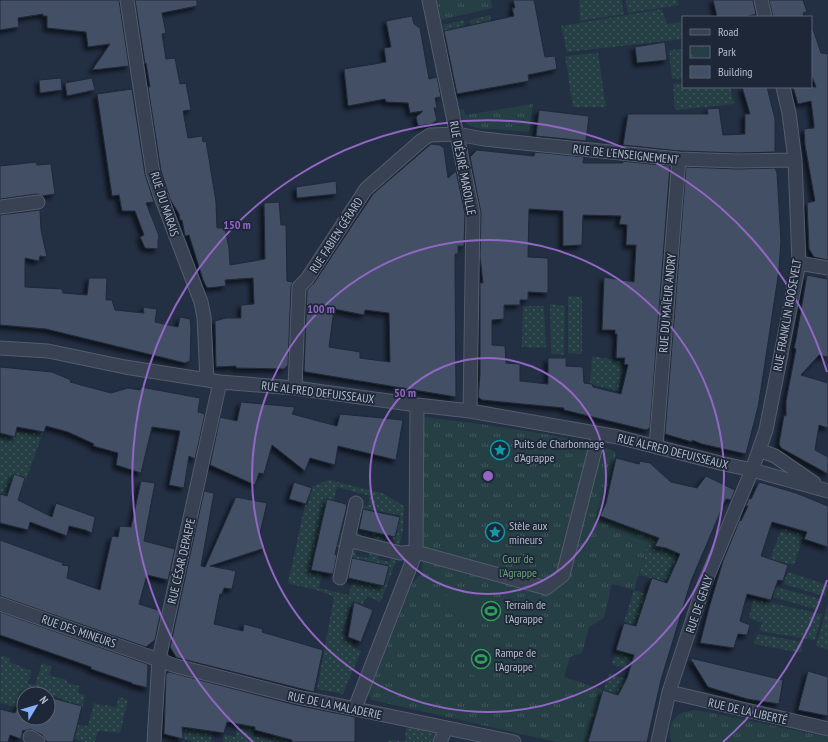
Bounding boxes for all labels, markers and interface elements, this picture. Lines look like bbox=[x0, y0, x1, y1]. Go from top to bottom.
legend bbox=[682, 16, 812, 88]
text: Road bbox=[718, 24, 738, 39]
text: Park bbox=[718, 44, 736, 59]
text: Building bbox=[718, 64, 753, 79]
street label: RUE DÉSIRÉ MAROILLE bbox=[446, 120, 480, 216]
street label: RUE DE L'ENSEIGNEMENT bbox=[572, 141, 680, 167]
street label: RUE DU MARAIS bbox=[147, 170, 183, 238]
street label: RUE FABIEN GÉRARD bbox=[306, 194, 366, 276]
text: 150 m bbox=[223, 217, 251, 232]
street label: RUE DU MAÏEUR ANDRY bbox=[655, 252, 679, 353]
street label: RUE FRANKLIN ROOSEVELT bbox=[770, 257, 804, 372]
text: 100 m bbox=[307, 301, 335, 316]
street label: RUE ALFRED DEFUISSEAUX bbox=[261, 378, 375, 406]
text: 50 m bbox=[394, 385, 416, 400]
street label: RUE ALFRED DEFUISSEAUX bbox=[616, 430, 730, 472]
place label: Puits de Charbonnage d'Agrappe bbox=[514, 436, 604, 465]
place icon: Puits de Charbonnage d'Agrappe bbox=[489, 439, 511, 461]
centre of rings bbox=[481, 469, 495, 483]
street label: RUE CÉSAR DEPAEPE bbox=[164, 517, 198, 605]
place label: Stèle aux mineurs bbox=[509, 518, 548, 547]
place icon: Stèle aux mineurs bbox=[484, 521, 506, 543]
park label: Cour de l'Agrappe bbox=[499, 551, 537, 580]
street label: RUE DE GENLY bbox=[682, 572, 716, 635]
place label: Terrain de l'Agrappe bbox=[505, 597, 546, 626]
sports icon: Terrain de l'Agrappe bbox=[480, 600, 502, 622]
street label: RUE DES MINEURS bbox=[40, 611, 118, 651]
place label: Rampe de l'Agrappe bbox=[495, 645, 536, 674]
sports icon: Rampe de l'Agrappe bbox=[470, 648, 492, 670]
north arrow bbox=[16, 686, 56, 726]
street label: RUE DE LA MALADERIE bbox=[287, 688, 383, 722]
text: N bbox=[37, 693, 51, 707]
street label: RUE DE LA LIBERTÉ bbox=[707, 695, 789, 727]

